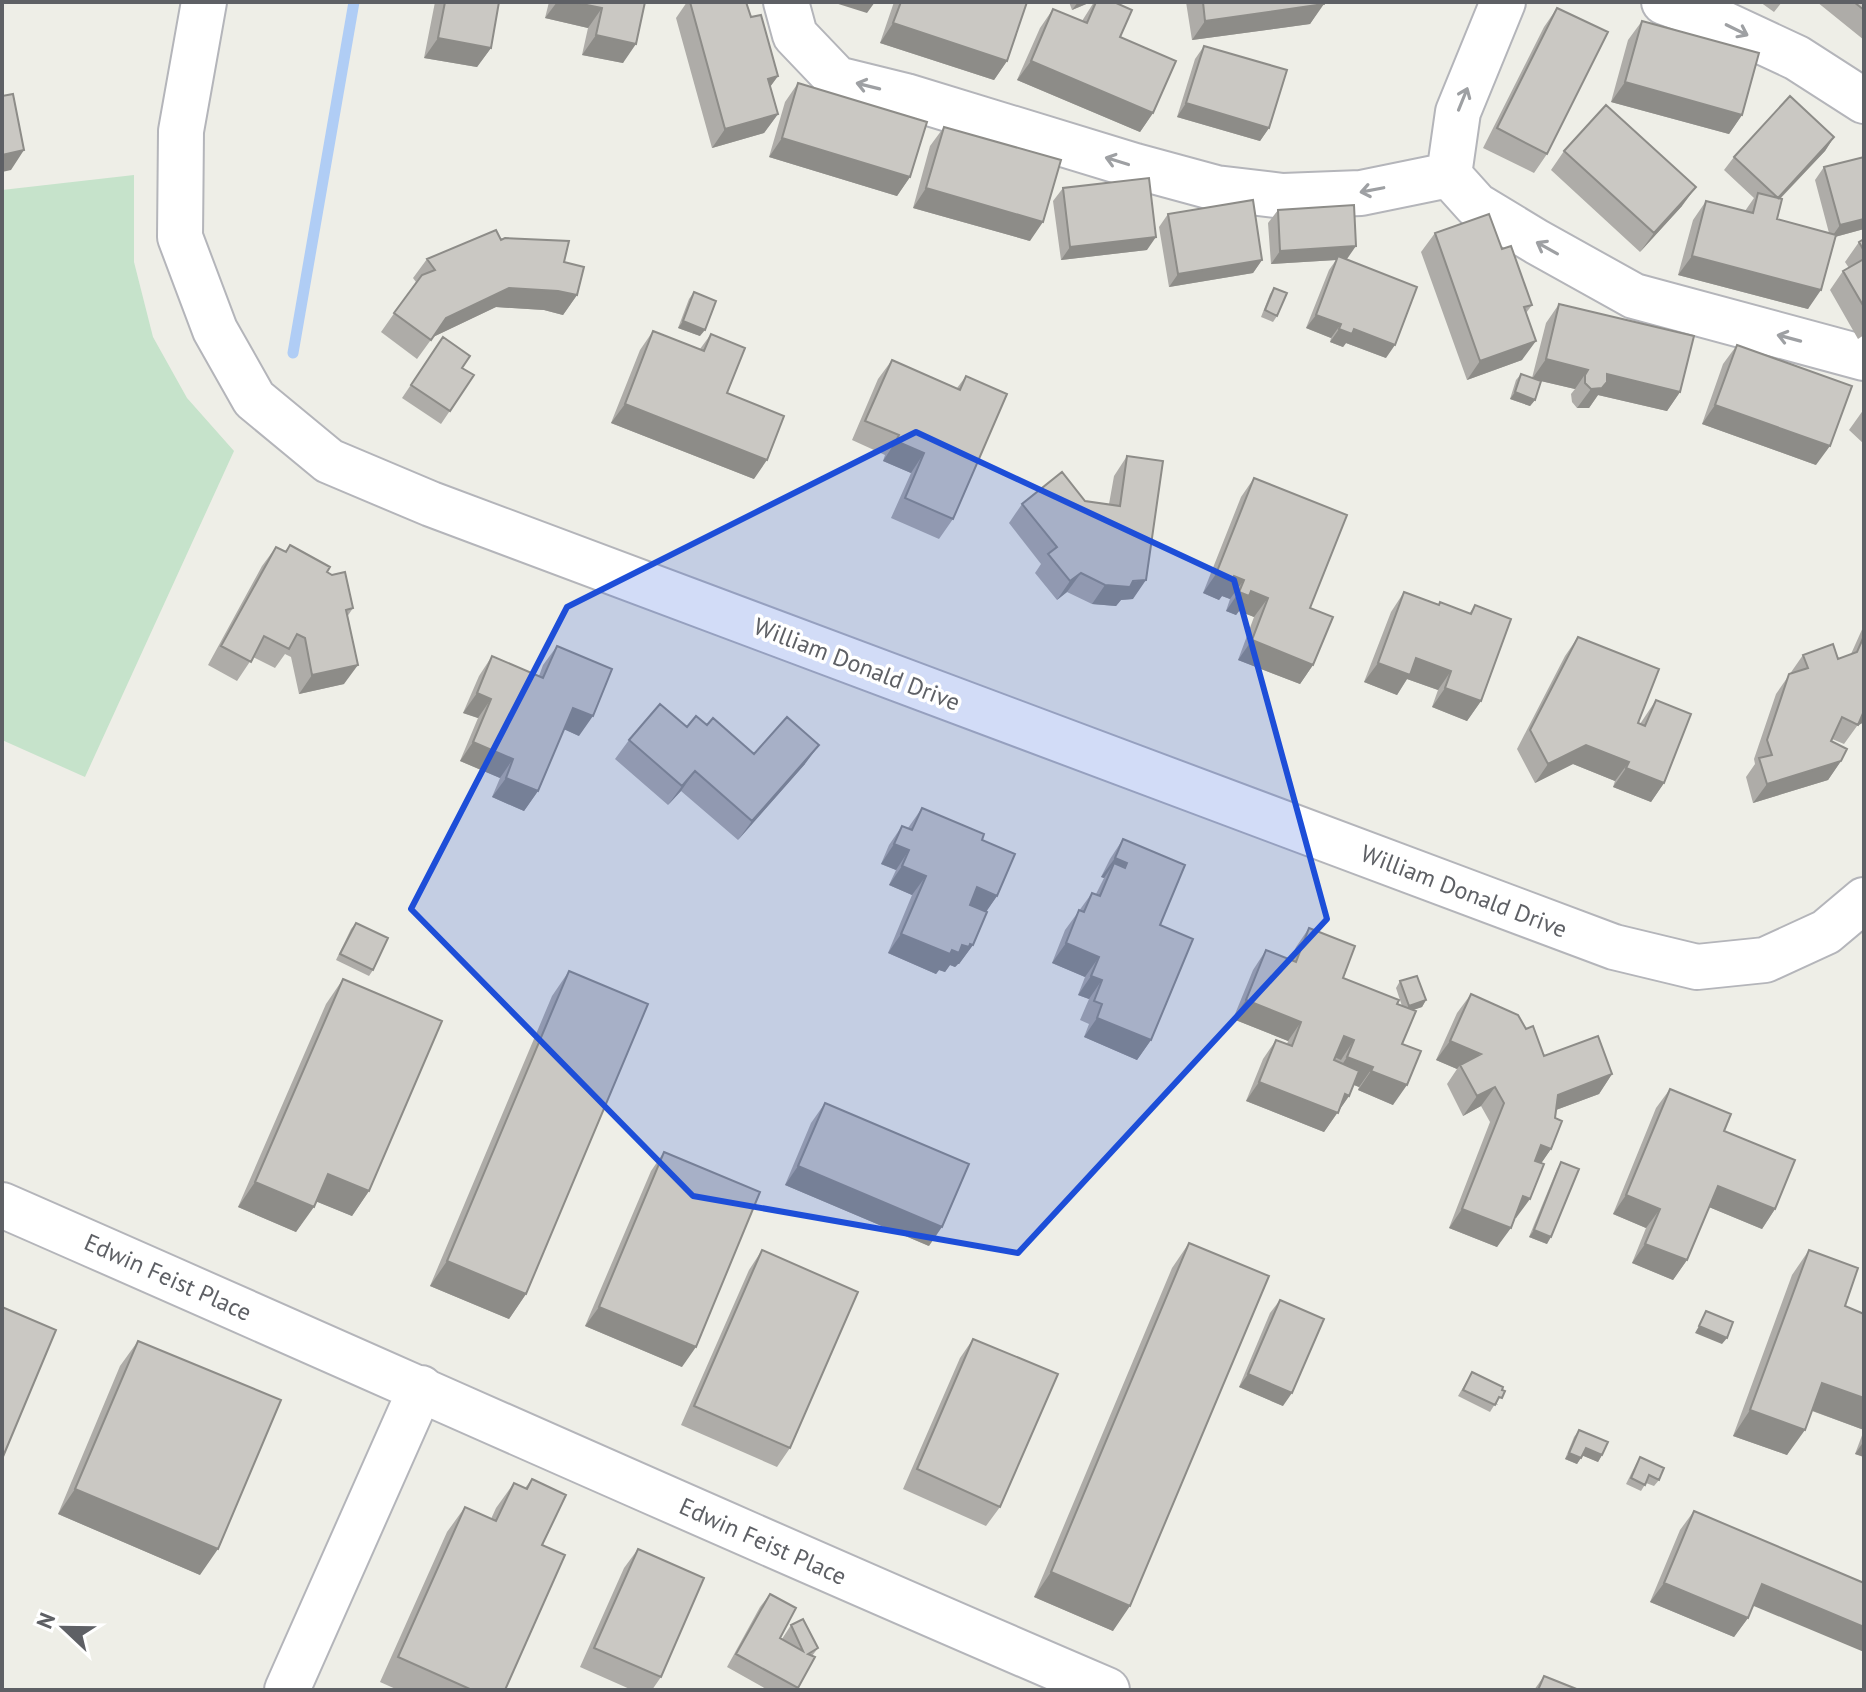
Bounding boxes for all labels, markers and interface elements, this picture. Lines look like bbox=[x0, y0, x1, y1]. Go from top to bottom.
one-way arrow bbox=[1724, 23, 1748, 38]
one-way arrow bbox=[855, 78, 881, 93]
one-way arrow bbox=[1457, 87, 1472, 112]
one-way arrow bbox=[1104, 153, 1130, 168]
one-way arrow bbox=[1360, 184, 1385, 199]
one-way arrow bbox=[1536, 239, 1559, 255]
one-way arrow bbox=[1776, 330, 1802, 345]
street label: William Donald Drive bbox=[750, 610, 964, 718]
street label: William Donald Drive bbox=[1357, 837, 1571, 945]
street label: Edwin Feist Place bbox=[80, 1226, 256, 1328]
street label: Edwin Feist Place bbox=[675, 1490, 851, 1592]
north arrow bbox=[24, 1588, 104, 1668]
text: N bbox=[30, 1609, 61, 1632]

